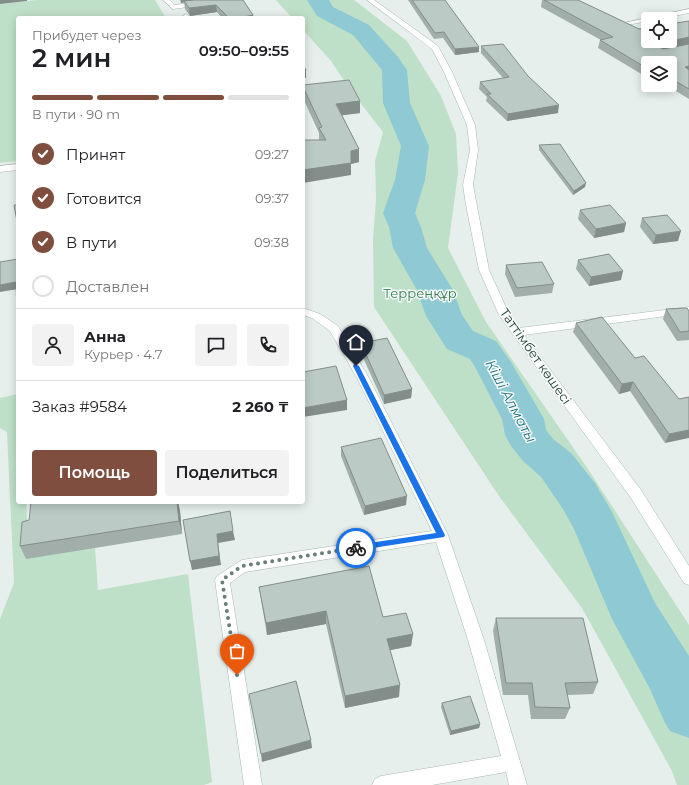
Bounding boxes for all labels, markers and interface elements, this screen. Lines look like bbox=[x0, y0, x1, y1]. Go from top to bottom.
map controls bbox=[641, 12, 677, 92]
button: locate bbox=[641, 12, 677, 48]
text: Прибудет через bbox=[32, 27, 141, 43]
text: 09:50–09:55 bbox=[199, 41, 289, 60]
text: 2 мин bbox=[32, 42, 111, 74]
button: layers bbox=[641, 56, 677, 92]
text: В пути · 90 m bbox=[32, 106, 120, 122]
icon: check bbox=[32, 143, 54, 165]
text: Принят bbox=[66, 145, 125, 164]
text: 09:27 bbox=[255, 146, 289, 162]
icon: check bbox=[32, 187, 54, 209]
text: Готовится bbox=[66, 189, 142, 208]
text: 09:37 bbox=[255, 190, 289, 206]
icon: check bbox=[32, 231, 54, 253]
text: В пути bbox=[66, 233, 117, 252]
text: 09:38 bbox=[254, 234, 289, 250]
text: Доставлен bbox=[66, 277, 149, 296]
park label: Терреңқұр bbox=[383, 285, 457, 301]
street label: Таттімбет көшесі bbox=[497, 305, 575, 407]
button: person bbox=[32, 324, 74, 366]
button: chat bbox=[195, 324, 237, 366]
button: phone bbox=[247, 324, 289, 366]
pin bbox=[339, 325, 373, 366]
text: Анна bbox=[84, 327, 126, 346]
icon: home bbox=[345, 331, 367, 353]
text: Курьер · 4.7 bbox=[84, 346, 162, 362]
water label: Кіші Алматы bbox=[482, 356, 540, 446]
text: Заказ #9584 bbox=[32, 397, 127, 416]
text: 2 260 ₸ bbox=[232, 397, 289, 416]
button: Помощь bbox=[32, 450, 157, 496]
button: Поделиться bbox=[165, 450, 289, 496]
courier bbox=[336, 528, 376, 568]
icon: bike bbox=[345, 537, 367, 559]
pin bbox=[220, 634, 254, 675]
icon: bag bbox=[226, 640, 248, 662]

